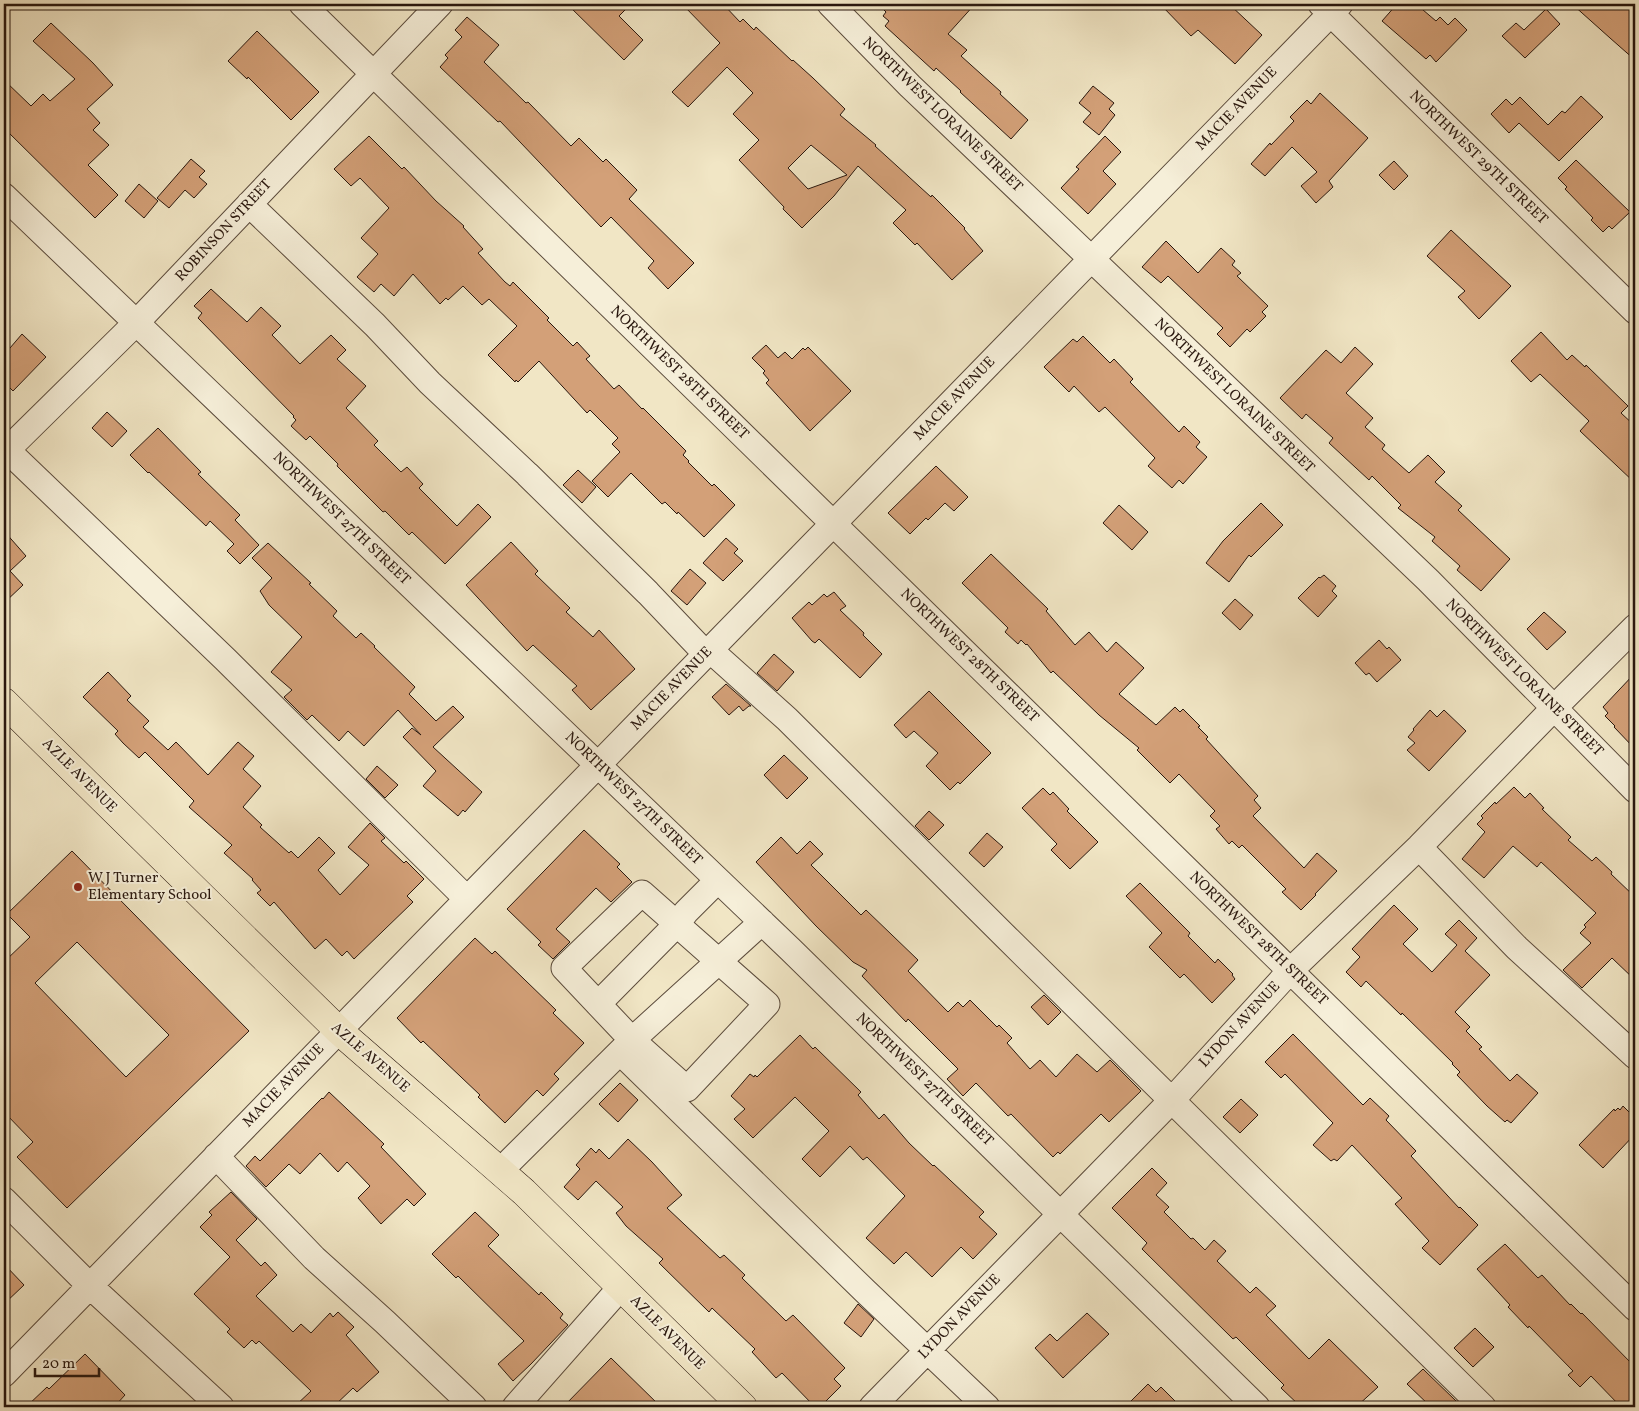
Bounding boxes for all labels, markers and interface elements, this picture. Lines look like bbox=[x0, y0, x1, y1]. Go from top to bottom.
street label: NORTHWEST LORAINE STREET bbox=[857, 33, 1027, 198]
street label: MACIE AVENUE bbox=[1192, 62, 1282, 156]
street label: NORTHWEST 29TH STREET bbox=[1404, 86, 1552, 230]
street label: ROBINSON STREET bbox=[171, 175, 277, 287]
street label: NORTHWEST 28TH STREET bbox=[605, 301, 753, 445]
street label: NORTHWEST LORAINE STREET bbox=[1149, 314, 1319, 479]
street label: MACIE AVENUE bbox=[910, 352, 1000, 446]
street label: NORTHWEST 27TH STREET bbox=[268, 448, 415, 591]
street label: NORTHWEST 28TH STREET bbox=[895, 584, 1043, 728]
street label: NORTHWEST LORAINE STREET bbox=[1440, 594, 1608, 762]
street label: MACIE AVENUE bbox=[627, 642, 717, 736]
street label: NORTHWEST 27TH STREET bbox=[560, 728, 707, 871]
street label: AZLE AVENUE bbox=[37, 734, 121, 818]
street label: NORTHWEST 28TH STREET bbox=[1184, 867, 1332, 1011]
place label: W J Turner Elementary School bbox=[88, 868, 211, 906]
marker: W J Turner Elementary School bbox=[72, 881, 84, 893]
street label: LYDON AVENUE bbox=[1194, 977, 1286, 1073]
street label: NORTHWEST 27TH STREET bbox=[851, 1009, 998, 1152]
street label: AZLE AVENUE bbox=[326, 1018, 414, 1098]
street label: MACIE AVENUE bbox=[239, 1039, 329, 1133]
street label: LYDON AVENUE bbox=[914, 1270, 1006, 1364]
street label: AZLE AVENUE bbox=[625, 1291, 709, 1375]
scale bar bbox=[35, 1346, 99, 1378]
text: 20 m bbox=[42, 1354, 75, 1375]

